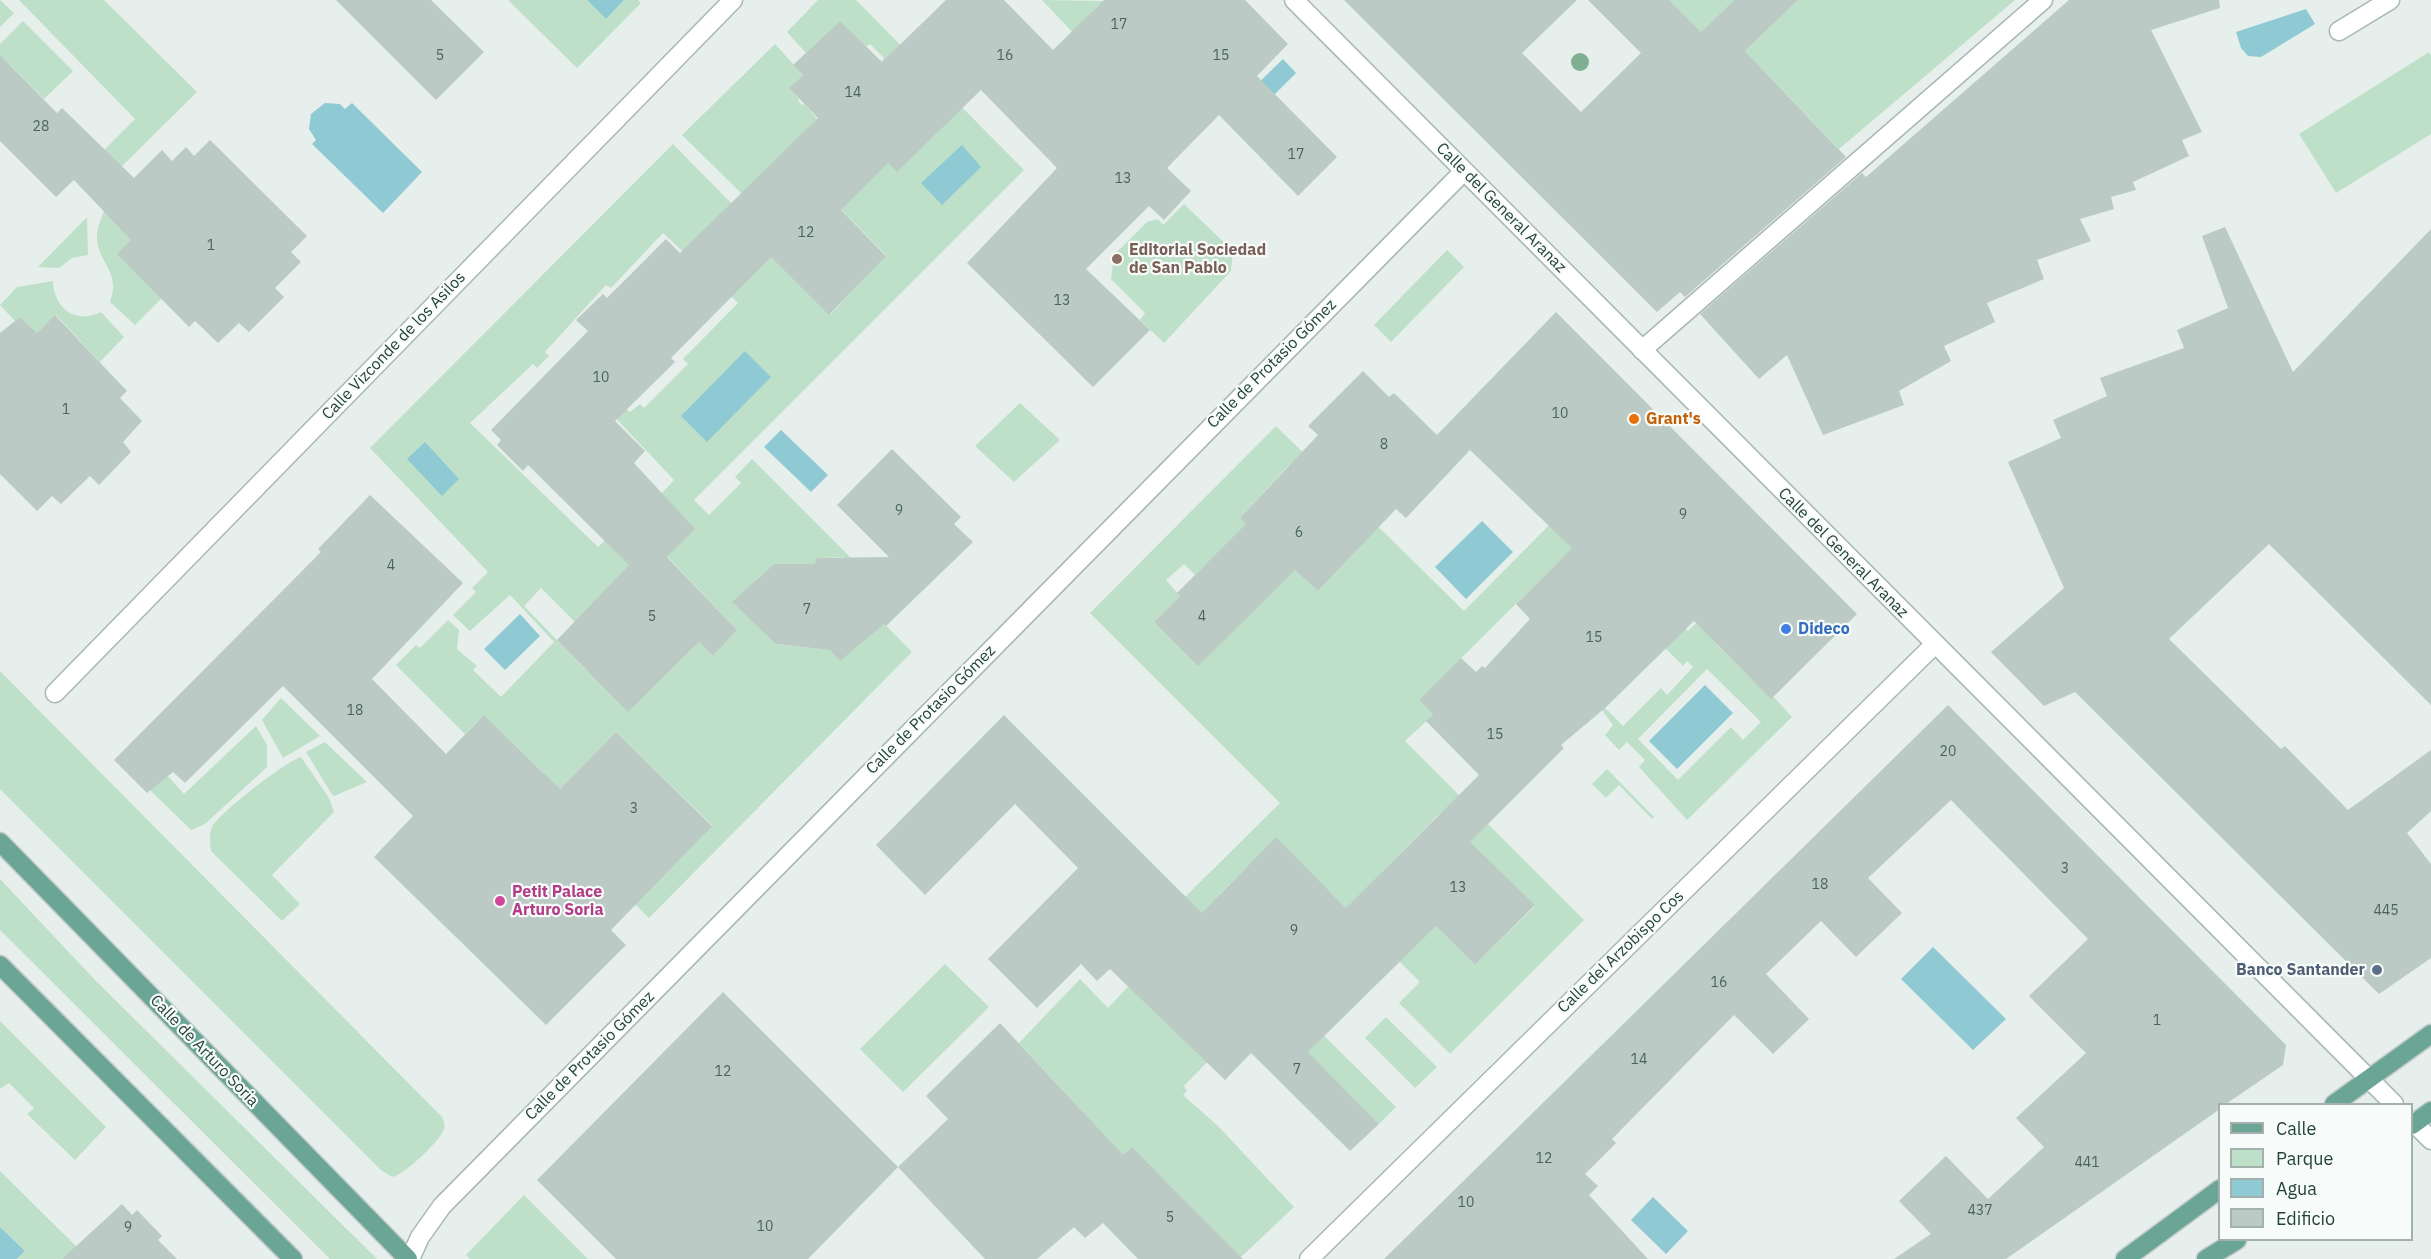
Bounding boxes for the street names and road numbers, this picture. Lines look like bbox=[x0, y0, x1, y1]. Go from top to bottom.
street label: Calle del General Aranaz bbox=[1432, 139, 1570, 277]
street label: Calle Vizconde de los Asilos bbox=[318, 268, 470, 424]
street label: Calle de Protasio Gómez bbox=[1203, 295, 1341, 433]
street label: Calle del General Aranaz bbox=[1774, 484, 1912, 622]
street label: Calle de Protasio Gómez bbox=[862, 641, 1000, 779]
street label: Calle del Arzobispo Cos bbox=[1554, 887, 1688, 1017]
street label: Calle de Protasio Gómez bbox=[521, 987, 659, 1125]
street label: Calle de Arturo Soria bbox=[146, 991, 262, 1111]

